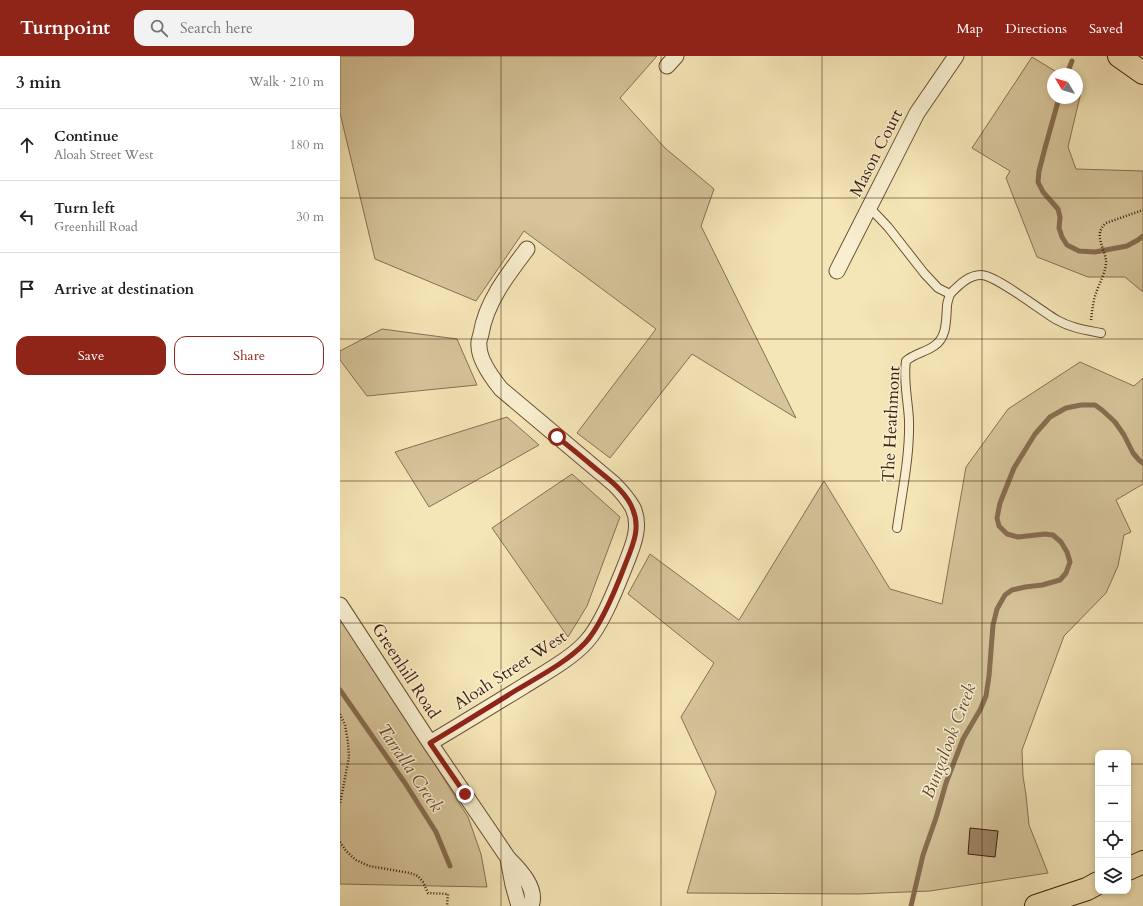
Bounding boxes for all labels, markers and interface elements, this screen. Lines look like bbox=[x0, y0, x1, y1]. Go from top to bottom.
search box bbox=[134, 10, 414, 46]
text: Turnpoint bbox=[20, 15, 110, 41]
icon: search bbox=[148, 17, 170, 39]
text: Search here bbox=[180, 18, 253, 38]
text: Map bbox=[957, 19, 983, 38]
text: Directions bbox=[1005, 19, 1067, 38]
text: Saved bbox=[1089, 19, 1123, 38]
north arrow bbox=[1047, 68, 1083, 104]
text: 3 min bbox=[16, 71, 61, 94]
text: Walk · 210 m bbox=[249, 73, 324, 91]
street label: Mason Court bbox=[844, 105, 908, 201]
text: Continue bbox=[54, 126, 119, 146]
icon: ahead bbox=[16, 134, 38, 156]
text: 180 m bbox=[290, 136, 324, 154]
text: Aloah Street West bbox=[54, 146, 153, 164]
text: Turn left bbox=[54, 198, 115, 218]
icon: left bbox=[16, 206, 38, 228]
text: 30 m bbox=[296, 208, 324, 226]
text: Greenhill Road bbox=[54, 218, 138, 236]
icon: arrive bbox=[16, 278, 38, 300]
text: Arrive at destination bbox=[54, 279, 194, 299]
button: Save bbox=[16, 336, 166, 375]
button: Share bbox=[174, 336, 324, 375]
street label: The Heathmont bbox=[876, 365, 906, 483]
route start bbox=[548, 428, 566, 446]
street label: Greenhill Road bbox=[367, 619, 445, 723]
street label: Aloah Street West bbox=[449, 625, 571, 715]
water label: Bungalook Creek bbox=[916, 680, 983, 802]
water label: Tarralla Creek bbox=[371, 719, 449, 817]
map controls bbox=[1095, 750, 1131, 894]
button: + bbox=[1095, 750, 1131, 786]
route end bbox=[456, 785, 474, 803]
button: − bbox=[1095, 786, 1131, 822]
button: locate bbox=[1095, 822, 1131, 858]
button: layers bbox=[1095, 858, 1131, 894]

